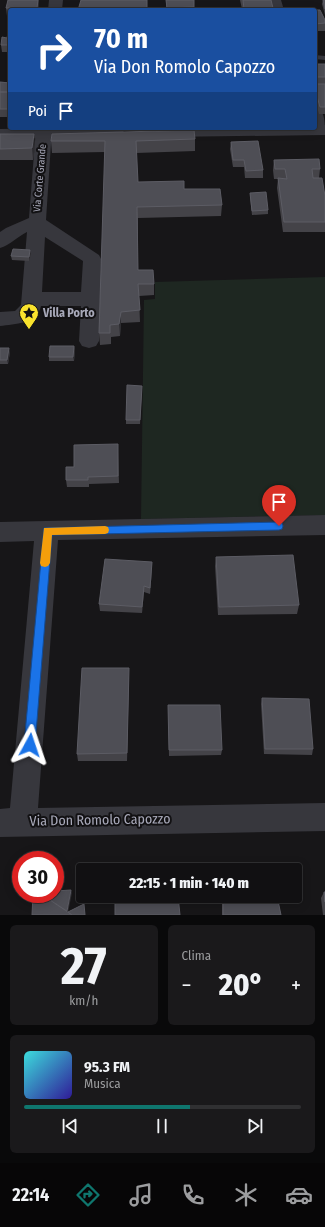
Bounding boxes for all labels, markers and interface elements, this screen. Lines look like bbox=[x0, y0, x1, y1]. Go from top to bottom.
text: 70 m bbox=[94, 22, 148, 55]
icon: right bbox=[28, 24, 80, 76]
text: Via Don Romolo Capozzo bbox=[94, 56, 275, 78]
icon: arrive bbox=[55, 100, 77, 122]
text: Poi bbox=[28, 102, 47, 120]
street label: Via Corte Grande bbox=[31, 143, 49, 213]
place icon: Villa Porto bbox=[18, 302, 40, 330]
place label: Villa Porto bbox=[42, 306, 95, 320]
pin bbox=[262, 485, 296, 526]
icon: arrive bbox=[268, 491, 290, 513]
position arrow bbox=[9, 724, 51, 766]
street label: Via Don Romolo Capozzo bbox=[29, 810, 171, 830]
speed limit sign: 30 bbox=[12, 851, 64, 903]
text: 22:15 · 1 min · 140 m bbox=[129, 874, 249, 892]
text: 27 bbox=[61, 935, 107, 998]
text: Clima bbox=[182, 948, 211, 963]
text: 20° bbox=[219, 967, 264, 1003]
text: − bbox=[182, 972, 191, 999]
text: + bbox=[291, 972, 301, 999]
text: km/h bbox=[69, 993, 98, 1008]
text: 95.3 FM bbox=[84, 1058, 130, 1076]
text: Musica bbox=[84, 1076, 121, 1091]
icon: previous bbox=[59, 1115, 81, 1137]
icon: pause bbox=[151, 1115, 173, 1137]
icon: next bbox=[244, 1115, 266, 1137]
icon: directions bbox=[74, 1181, 102, 1209]
icon: music bbox=[127, 1181, 155, 1209]
icon: phone bbox=[179, 1181, 207, 1209]
icon: climate bbox=[232, 1181, 260, 1209]
icon: car bbox=[285, 1181, 313, 1209]
text: 22:14 bbox=[12, 1184, 49, 1206]

